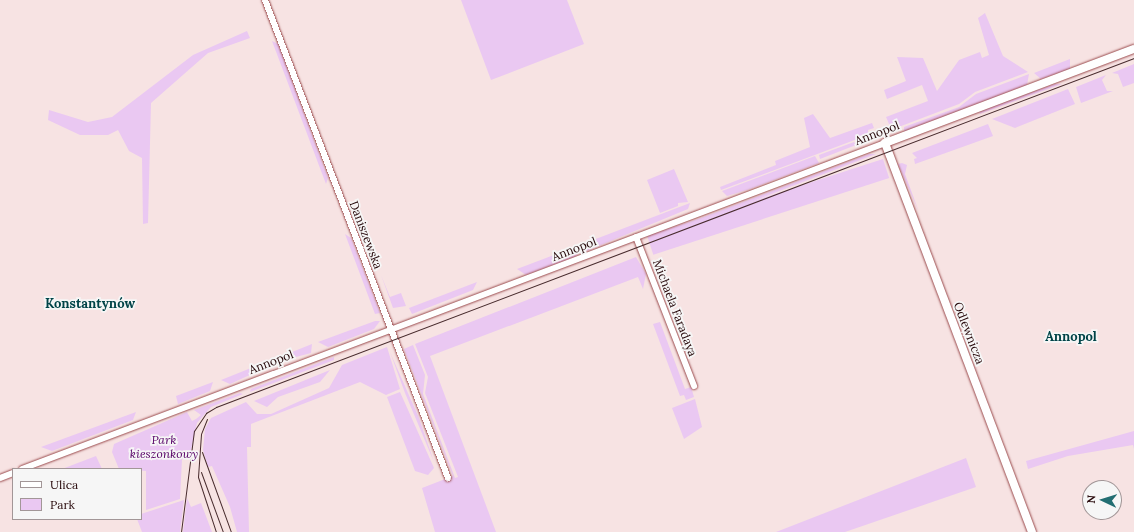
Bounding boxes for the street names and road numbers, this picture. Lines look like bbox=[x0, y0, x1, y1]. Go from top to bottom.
street label: Annopol bbox=[853, 118, 901, 148]
street label: Daniszewska bbox=[346, 199, 386, 271]
street label: Annopol bbox=[550, 234, 598, 264]
street label: Michaela Faradaya bbox=[650, 258, 700, 358]
street label: Odlewnicza bbox=[951, 300, 987, 366]
street label: Annopol bbox=[247, 347, 295, 377]

